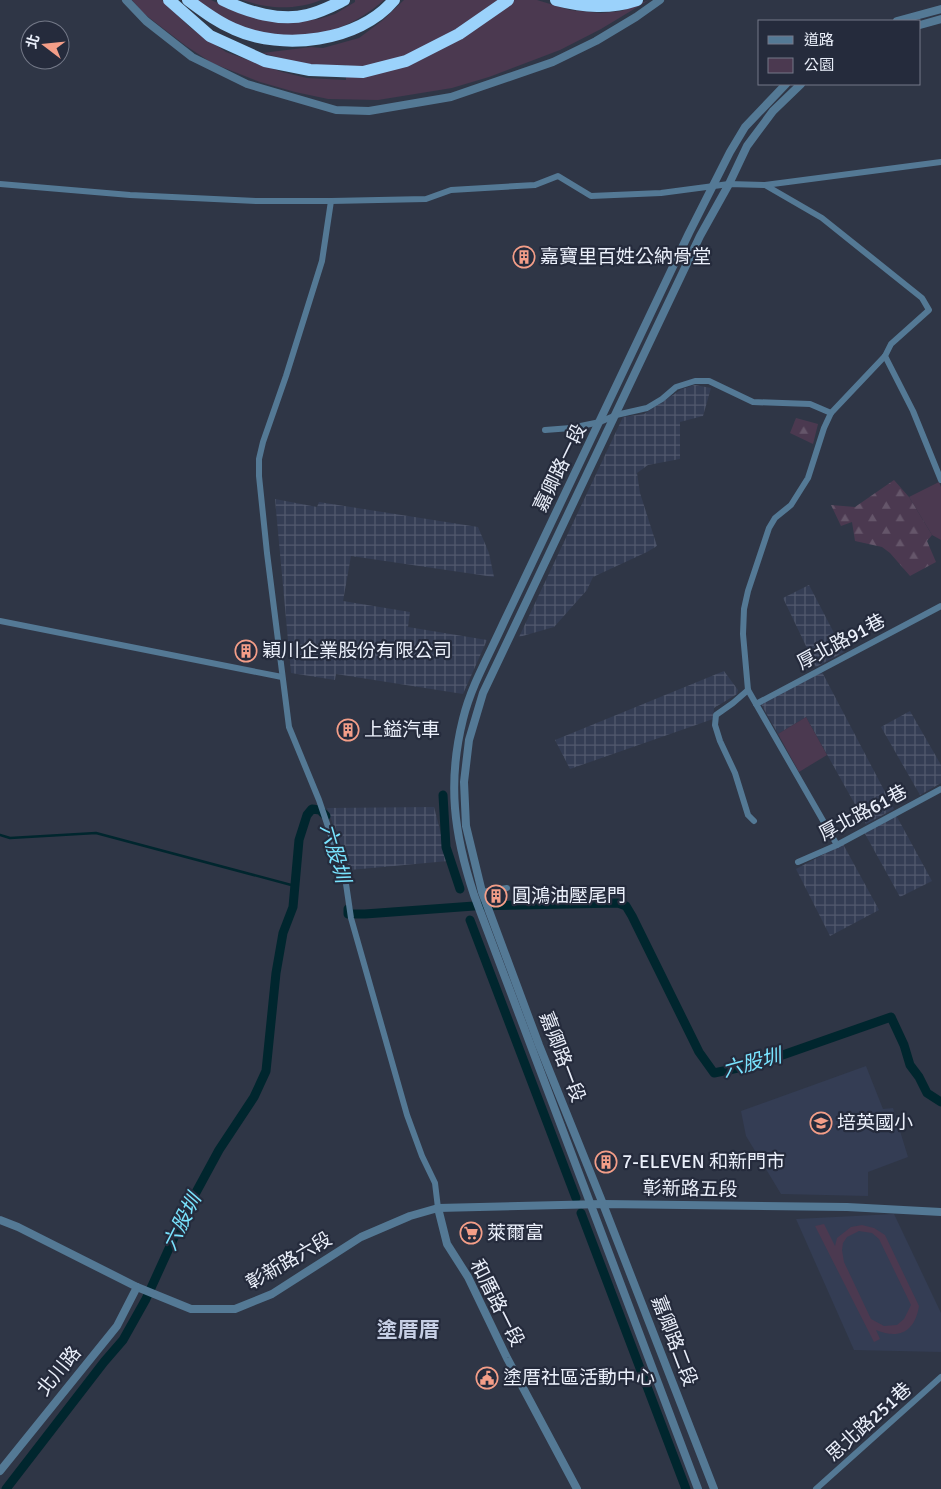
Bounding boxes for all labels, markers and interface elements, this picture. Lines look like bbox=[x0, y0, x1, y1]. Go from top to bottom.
north arrow bbox=[20, 20, 70, 70]
legend bbox=[758, 20, 921, 85]
text: 道路 bbox=[804, 31, 834, 49]
text: 北 bbox=[23, 32, 43, 51]
text: 公園 bbox=[804, 56, 834, 74]
building icon: 嘉寶里百姓公納骨堂 bbox=[512, 245, 536, 269]
place label: 嘉寶里百姓公納骨堂 bbox=[540, 245, 711, 269]
street label: 嘉卿路一段 bbox=[528, 420, 592, 516]
street label: 厚北路91巷 bbox=[793, 609, 889, 675]
building icon: 穎川企業股份有限公司 bbox=[234, 639, 258, 663]
place label: 穎川企業股份有限公司 bbox=[262, 639, 452, 663]
building icon: 上鎰汽車 bbox=[336, 718, 360, 742]
place label: 上鎰汽車 bbox=[364, 718, 440, 742]
street label: 厚北路61巷 bbox=[815, 780, 911, 846]
water label: 六股圳 bbox=[315, 821, 356, 888]
building icon: 圓鴻油壓尾門 bbox=[484, 884, 508, 908]
place label: 圓鴻油壓尾門 bbox=[512, 884, 626, 908]
street label: 嘉卿路一段 bbox=[534, 1008, 590, 1106]
water label: 六股圳 bbox=[720, 1042, 787, 1083]
school or university icon: 培英國小 bbox=[809, 1111, 833, 1135]
place label: 培英國小 bbox=[837, 1111, 913, 1135]
building icon: 7-ELEVEN 和新門市 bbox=[594, 1150, 618, 1174]
place label: 7-ELEVEN 和新門市 bbox=[622, 1150, 785, 1174]
street label: 彰新路五段 bbox=[642, 1176, 738, 1202]
water label: 六股圳 bbox=[157, 1187, 208, 1254]
supermarket icon: 萊爾富 bbox=[459, 1221, 483, 1245]
place label: 萊爾富 bbox=[487, 1221, 544, 1245]
street label: 彰新路六段 bbox=[242, 1227, 336, 1295]
street label: 和厝路一段 bbox=[465, 1255, 529, 1351]
street label: 嘉卿路二段 bbox=[646, 1292, 702, 1390]
district label: 塗厝厝 bbox=[377, 1317, 440, 1343]
street label: 北川路 bbox=[32, 1341, 86, 1401]
public building icon: 塗厝社區活動中心 bbox=[475, 1366, 499, 1390]
place label: 塗厝社區活動中心 bbox=[503, 1366, 655, 1390]
street label: 思北路251巷 bbox=[821, 1377, 917, 1467]

